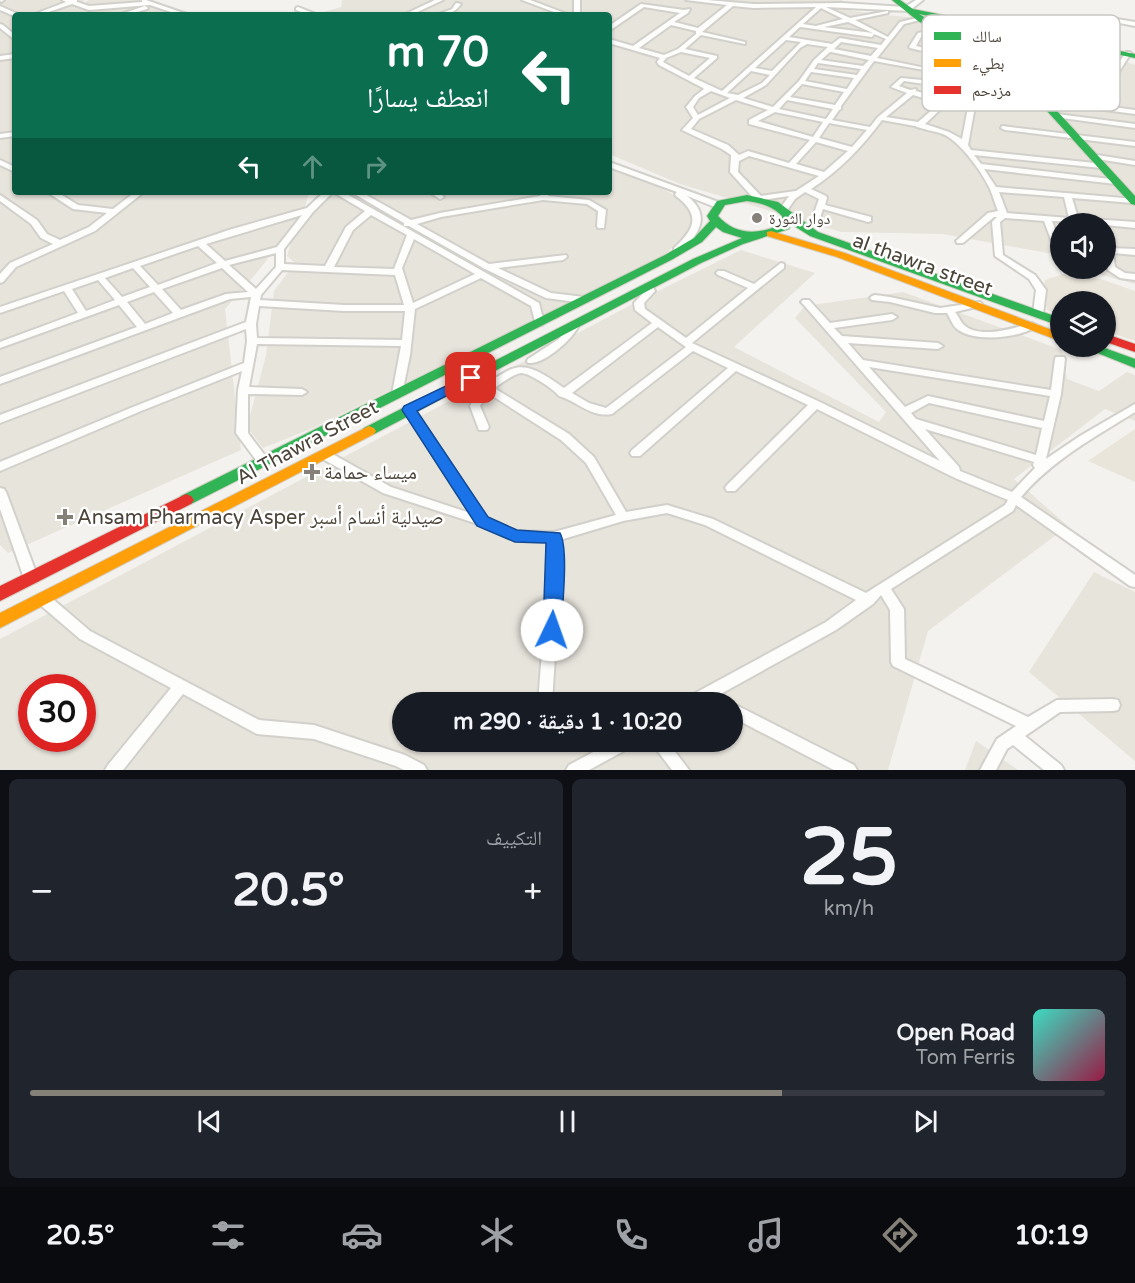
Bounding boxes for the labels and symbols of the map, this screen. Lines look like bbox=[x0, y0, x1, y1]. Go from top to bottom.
legend bbox=[922, 15, 1120, 111]
text: سالك bbox=[972, 27, 1002, 47]
text: بطيء bbox=[972, 54, 1004, 76]
text: مزدحم bbox=[972, 81, 1011, 101]
place label: دوار الثورة bbox=[769, 209, 830, 229]
marker: دوار الثورة bbox=[750, 211, 764, 225]
street label: al thawra street bbox=[849, 229, 996, 301]
pin bbox=[445, 352, 496, 403]
street label: Al Thawra Street bbox=[232, 395, 383, 490]
place label: ميساء حمامة bbox=[324, 461, 417, 485]
marker: ميساء حمامة bbox=[305, 465, 319, 479]
place label: Ansam Pharmacy Asper صيدلية أنسام أسبر bbox=[77, 505, 444, 531]
marker: Ansam Pharmacy Asper صيدلية أنسام أسبر bbox=[58, 510, 72, 524]
position arrow bbox=[520, 598, 584, 662]
speed limit sign: 30 bbox=[18, 674, 96, 752]

